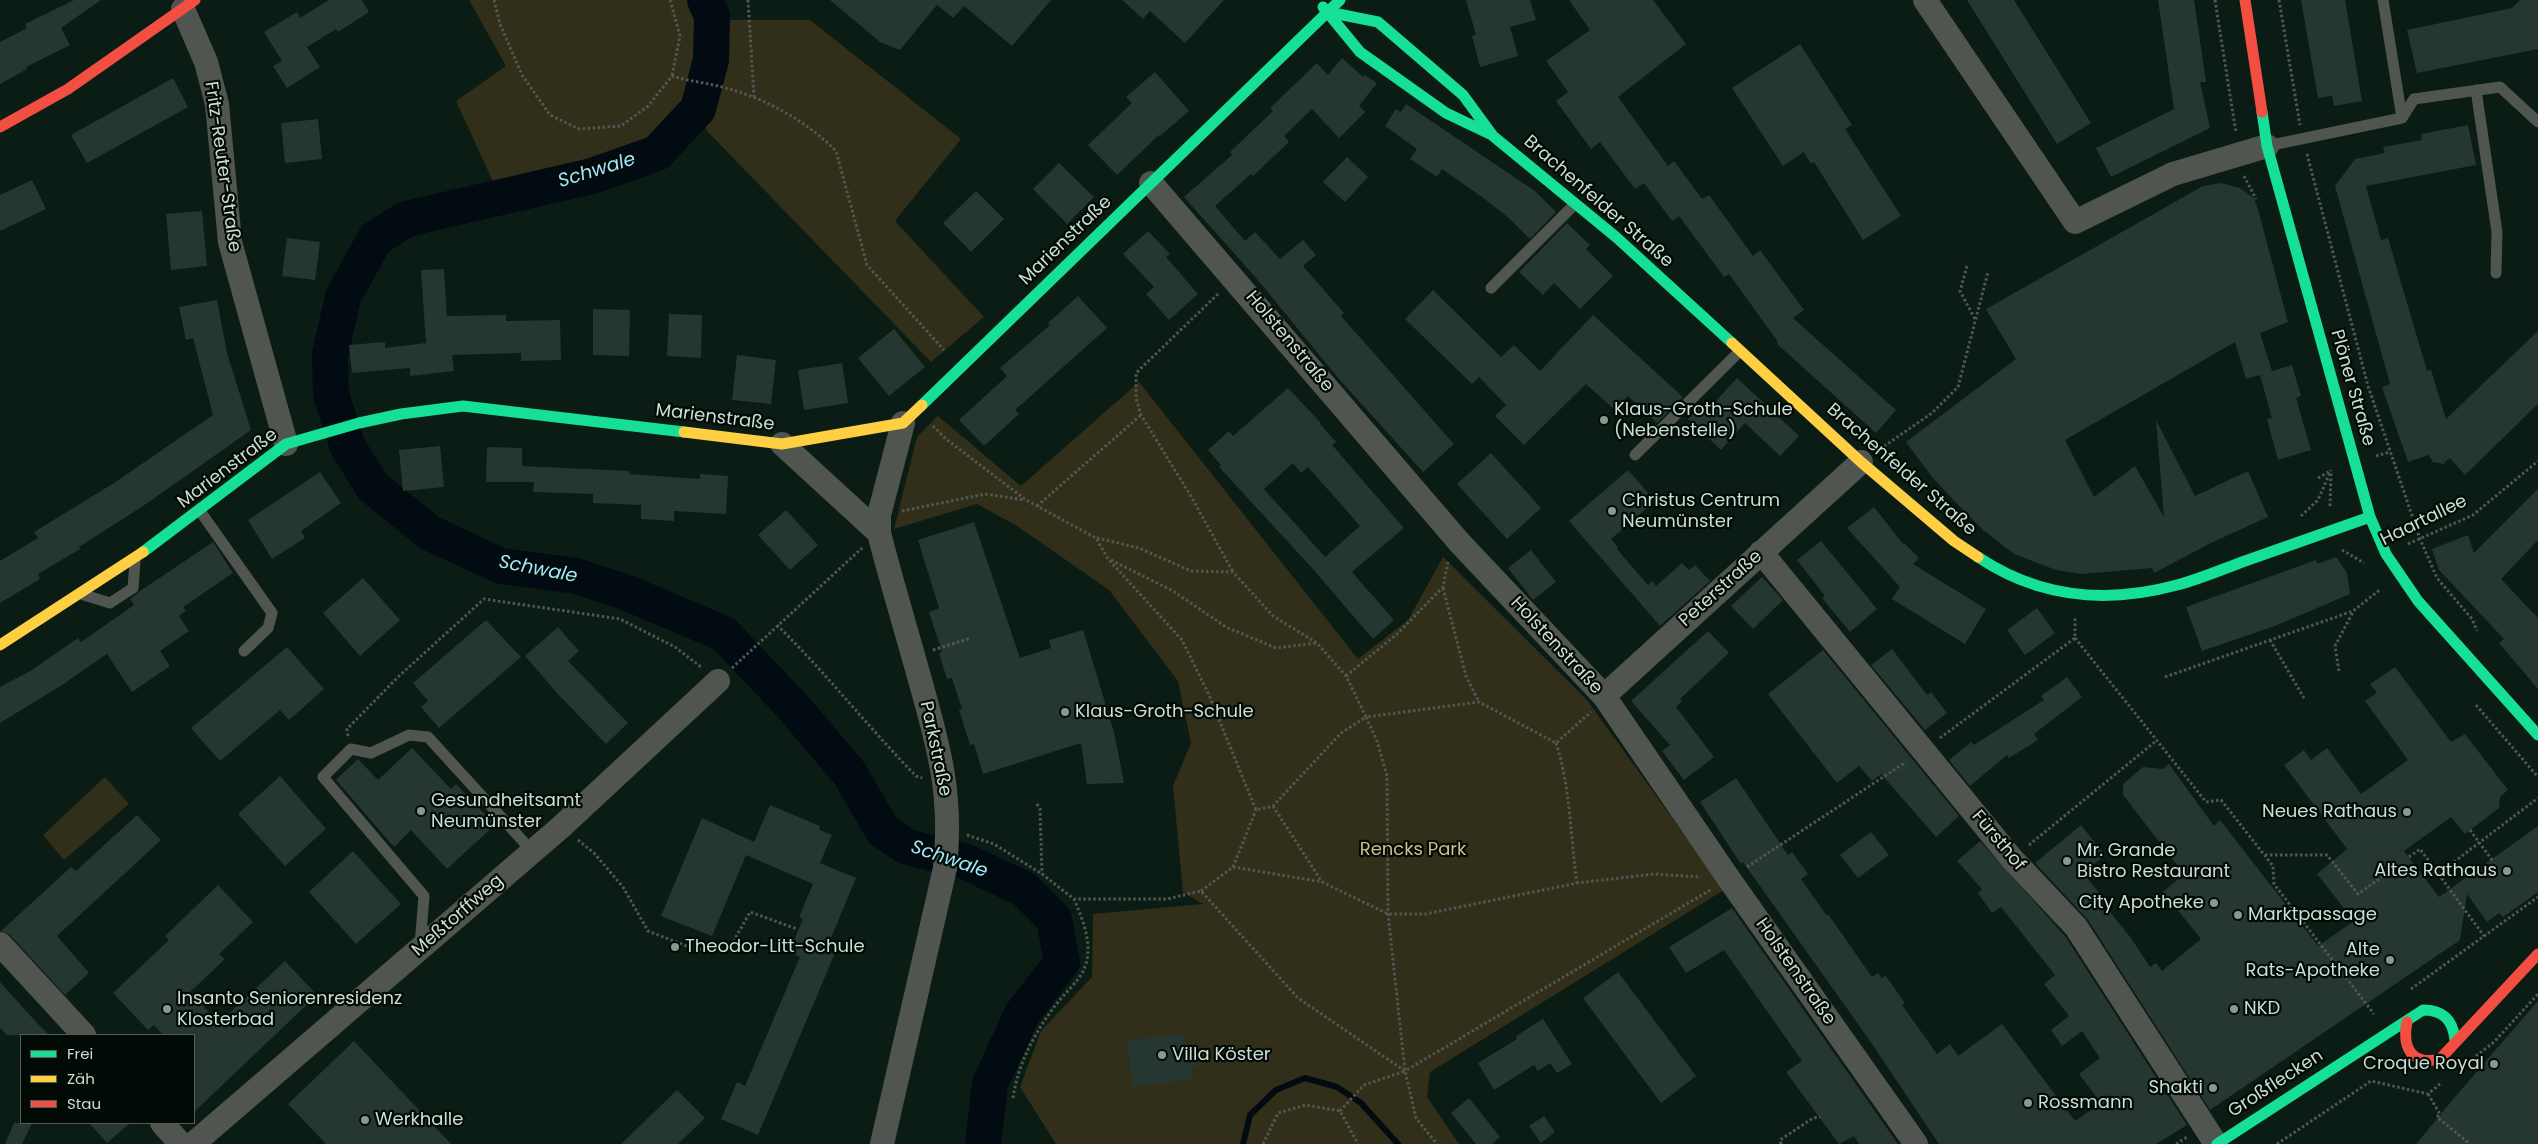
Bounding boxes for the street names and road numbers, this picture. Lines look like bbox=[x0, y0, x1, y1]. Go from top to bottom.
street label: Fritz-Reuter-Straße bbox=[199, 80, 245, 254]
street label: Brachenfelder Straße bbox=[1519, 131, 1677, 273]
street label: Marienstraße bbox=[1015, 192, 1117, 290]
street label: Holstenstraße bbox=[1240, 287, 1338, 397]
street label: Plöner Straße bbox=[2325, 327, 2379, 449]
street label: Brachenfelder Straße bbox=[1822, 399, 1980, 541]
street label: Marienstraße bbox=[654, 400, 776, 436]
street label: Marienstraße bbox=[174, 424, 282, 514]
street label: Haartallee bbox=[2377, 491, 2471, 551]
street label: Peterstraße bbox=[1675, 546, 1767, 632]
street label: Holstenstraße bbox=[1505, 593, 1607, 699]
street label: Parkstraße bbox=[914, 699, 956, 799]
street label: Fürsthof bbox=[1967, 806, 2029, 876]
street label: Meßtorffweg bbox=[408, 871, 508, 961]
street label: Holstenstraße bbox=[1750, 914, 1840, 1030]
street label: Großflecken bbox=[2224, 1045, 2328, 1123]

